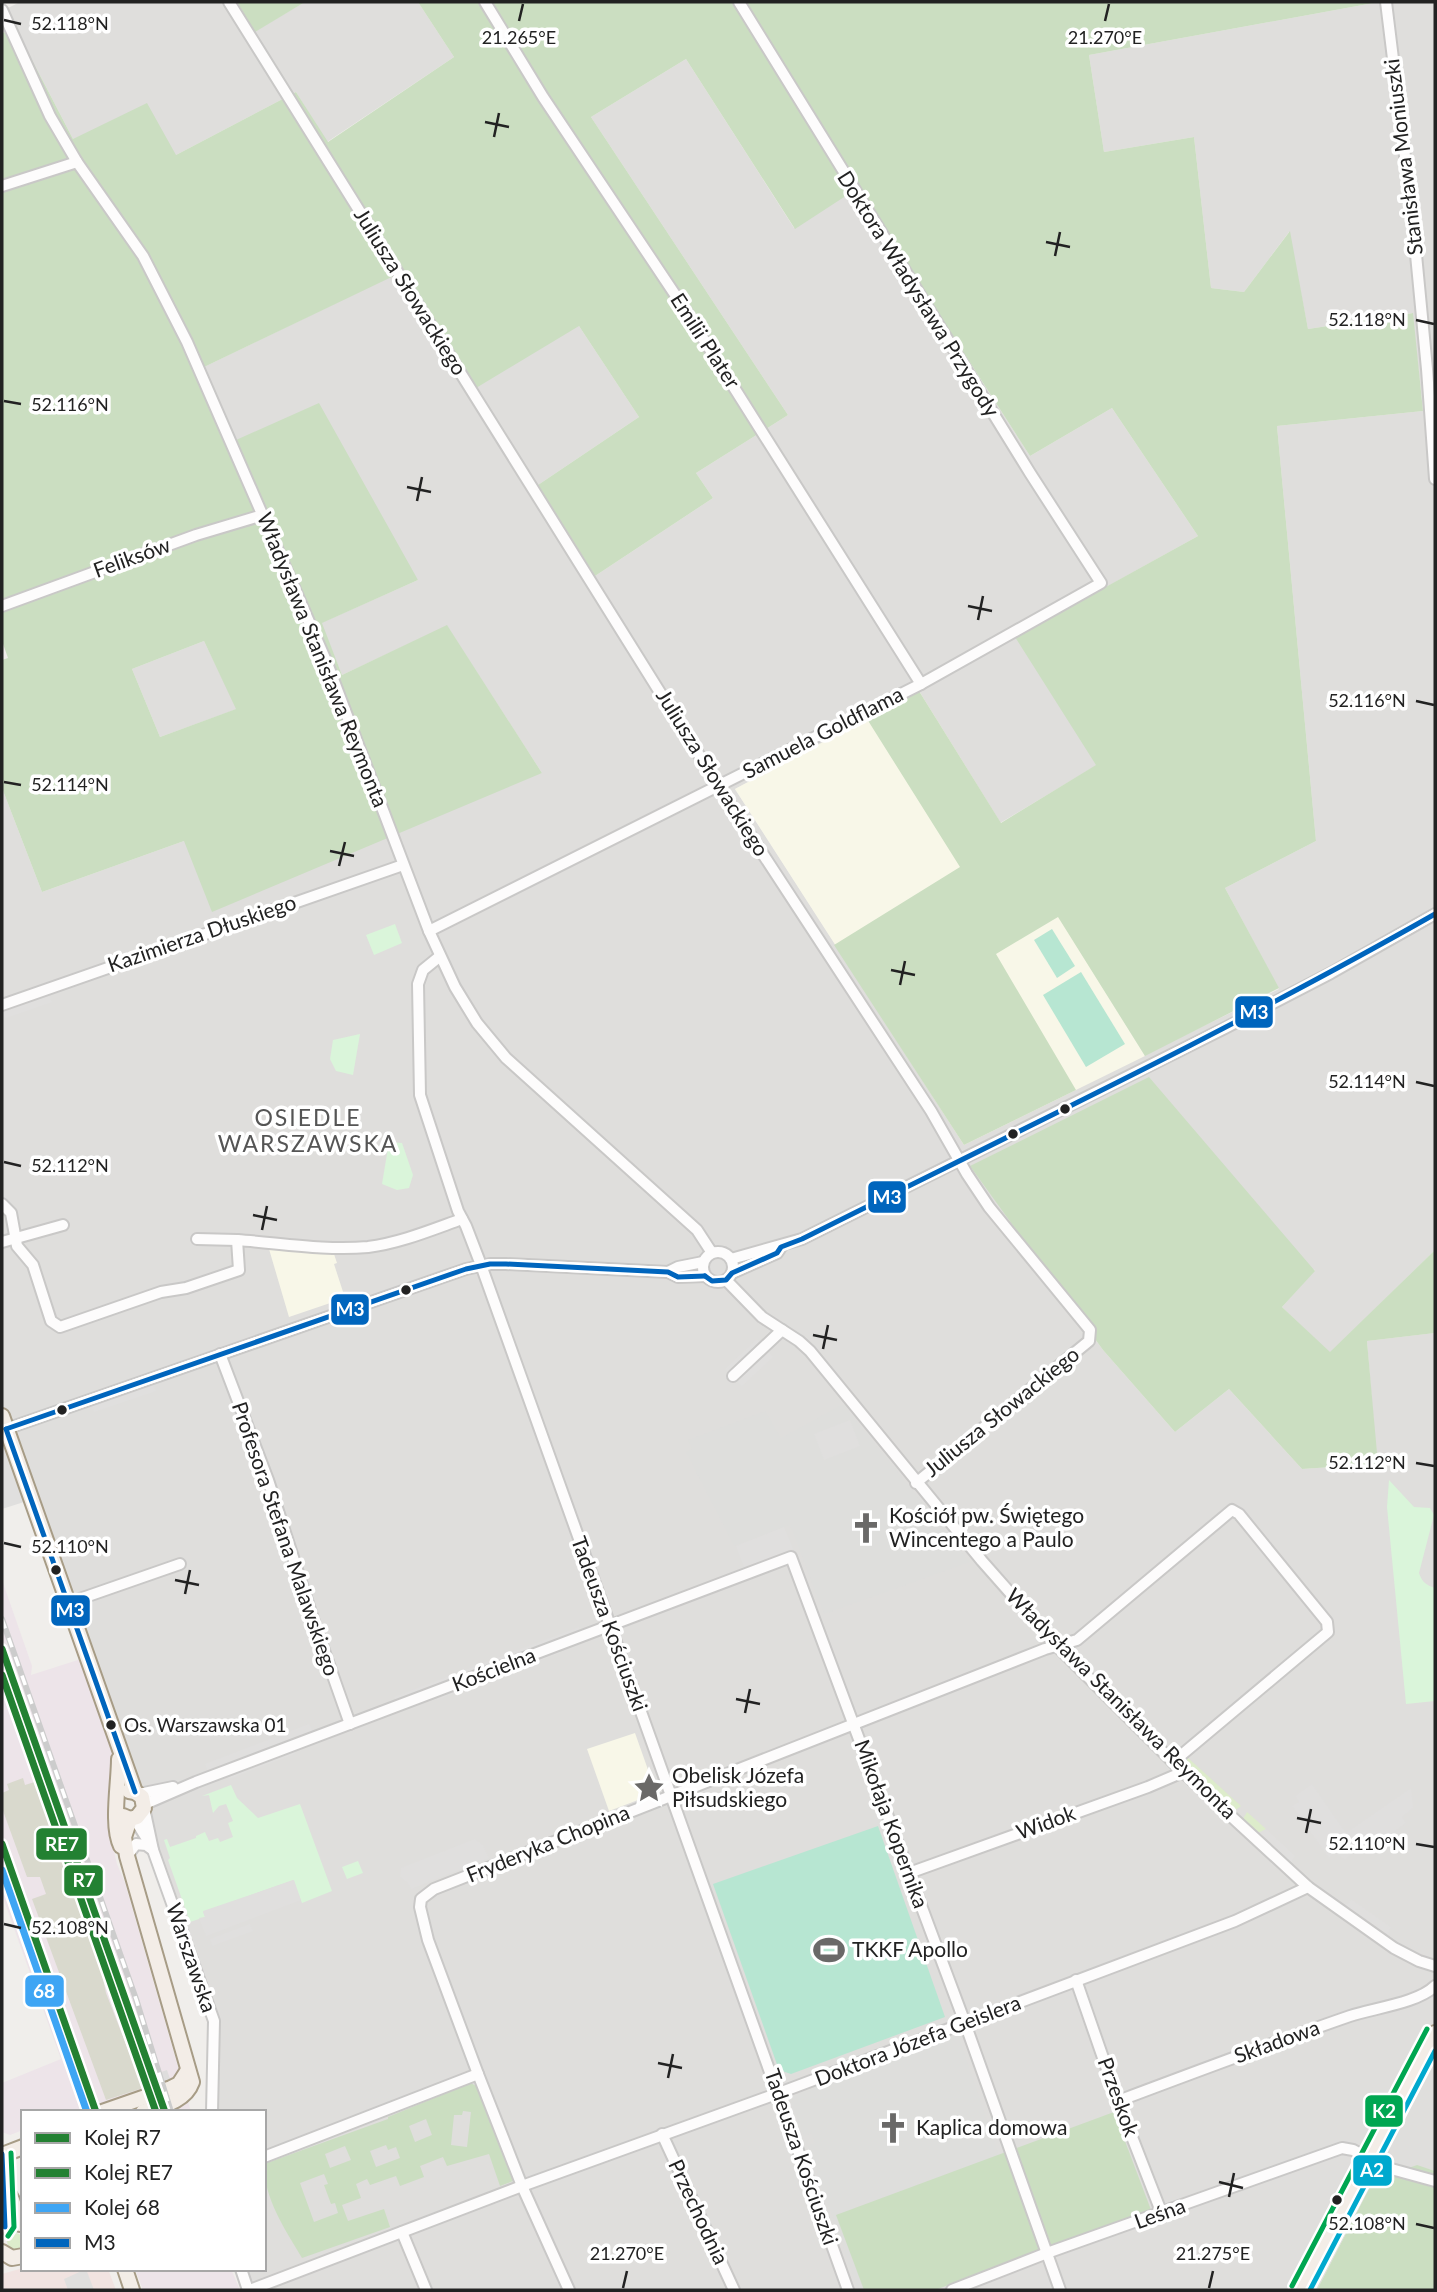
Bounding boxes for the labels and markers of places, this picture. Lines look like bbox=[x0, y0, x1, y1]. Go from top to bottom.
unlabelled marker bbox=[1058, 1102, 1072, 1116]
unlabelled marker bbox=[1006, 1127, 1020, 1141]
unlabelled marker bbox=[399, 1283, 413, 1297]
unlabelled marker bbox=[55, 1403, 69, 1417]
place label: Kościół pw. Świętego Wincentego a Paulo bbox=[889, 1502, 1084, 1551]
church icon: Kościół pw. Świętego Wincentego a Paulo bbox=[849, 1511, 883, 1545]
unlabelled marker bbox=[49, 1563, 63, 1577]
place label: Os. Warszawska 01 bbox=[124, 1713, 287, 1736]
marker: Os. Warszawska 01 bbox=[104, 1718, 118, 1732]
place label: Obelisk Józefa Piłsudskiego bbox=[672, 1762, 804, 1811]
place icon: Obelisk Józefa Piłsudskiego bbox=[632, 1771, 666, 1805]
sports icon: TKKF Apollo bbox=[812, 1933, 846, 1967]
place label: TKKF Apollo bbox=[852, 1936, 968, 1961]
church icon: Kaplica domowa bbox=[876, 2111, 910, 2145]
place label: Kaplica domowa bbox=[916, 2114, 1067, 2139]
unlabelled marker bbox=[1330, 2193, 1344, 2207]

